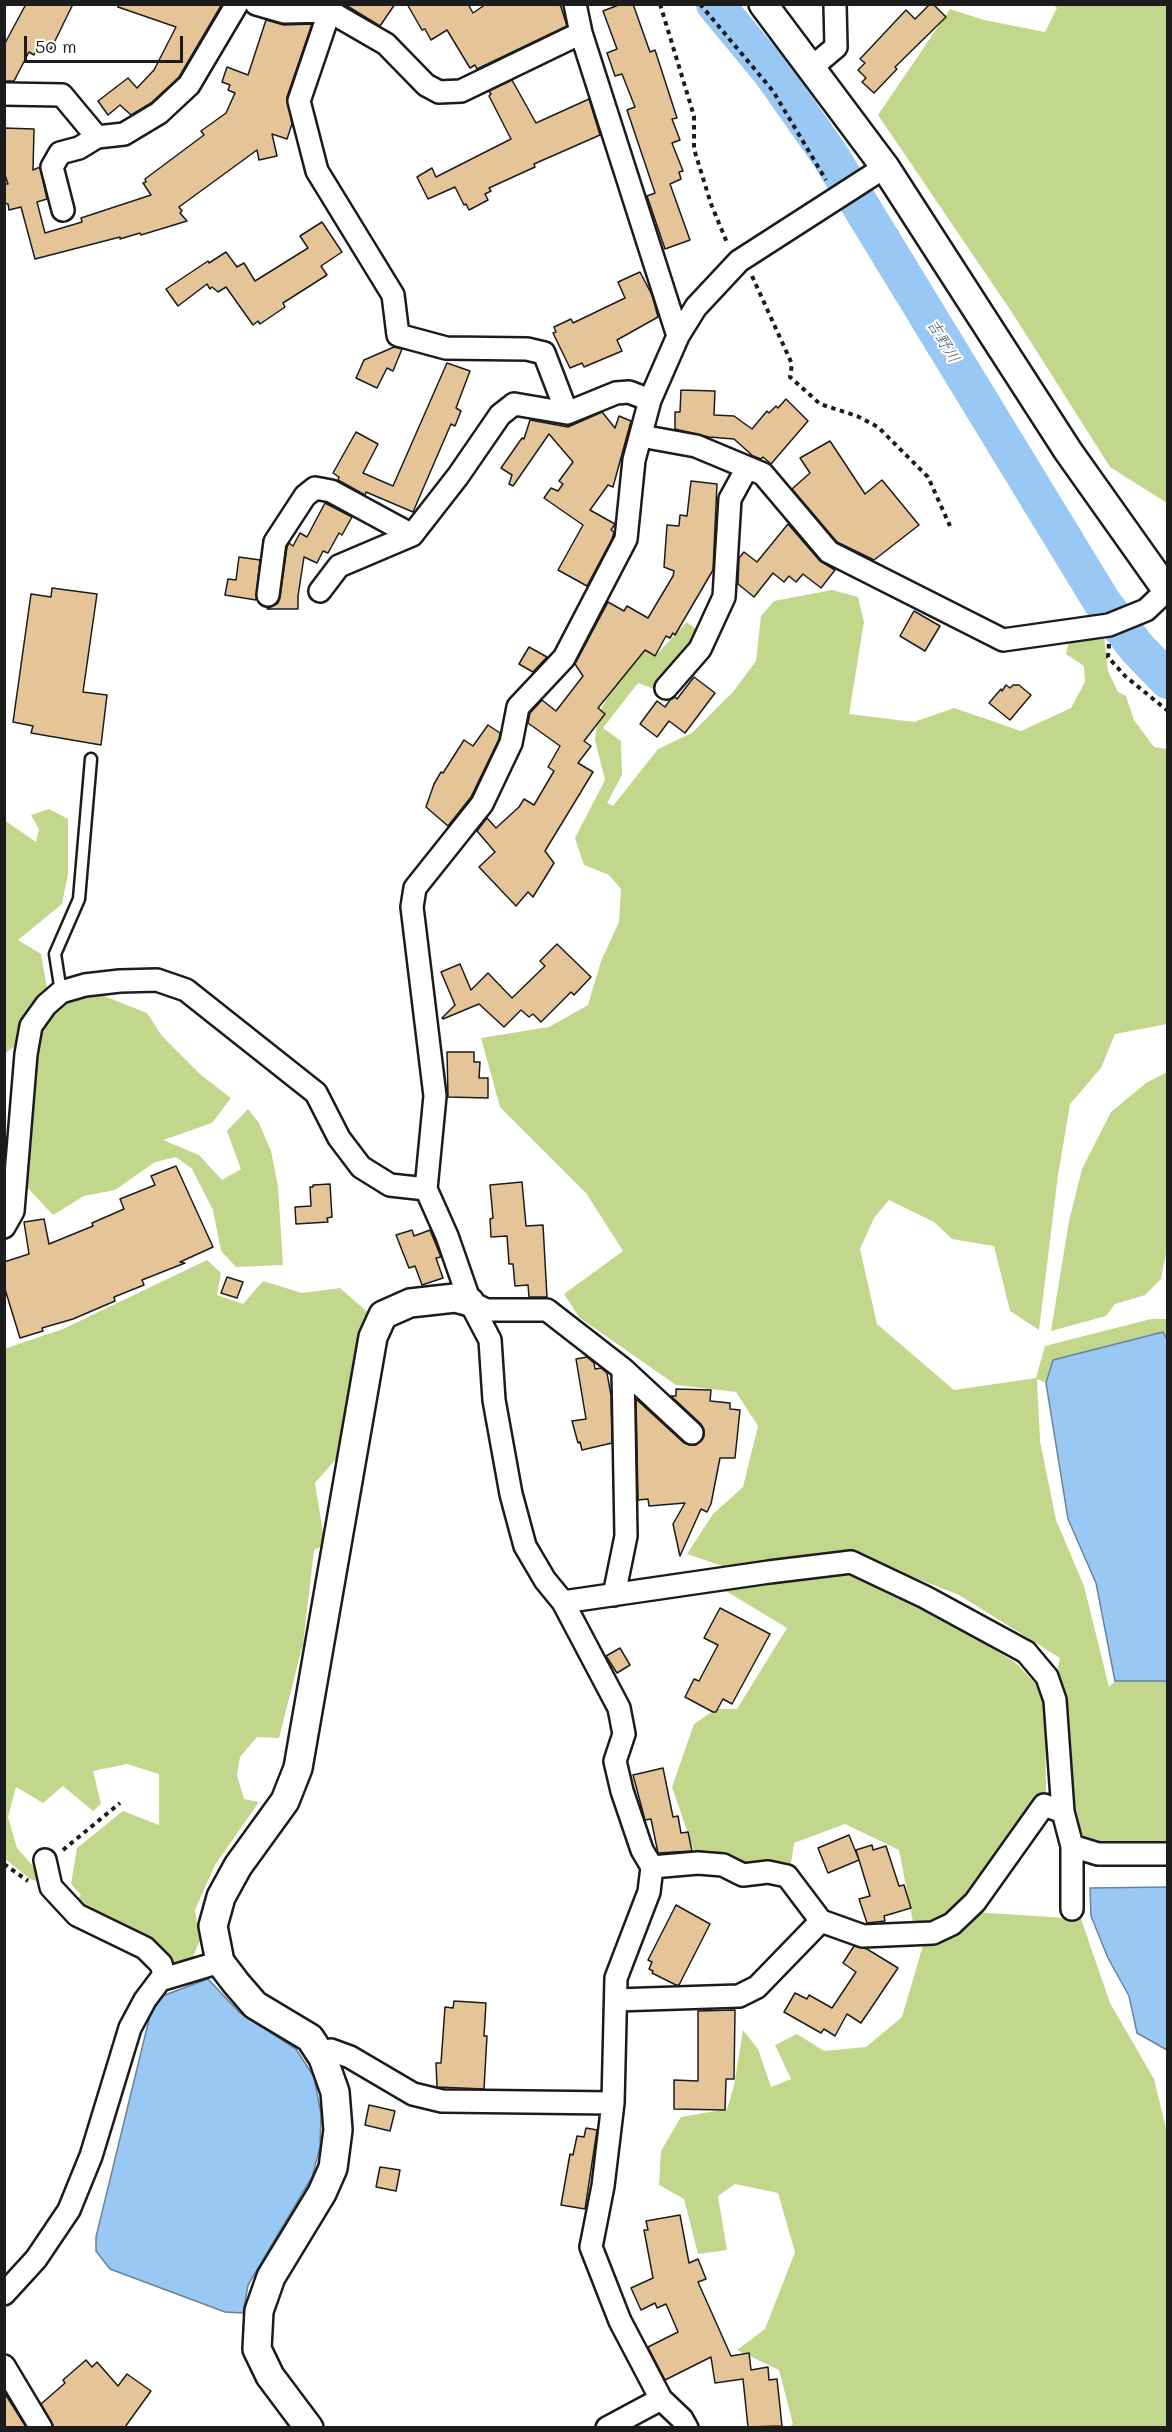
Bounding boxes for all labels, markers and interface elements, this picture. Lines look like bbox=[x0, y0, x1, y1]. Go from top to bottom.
scale bar bbox=[27, 24, 186, 62]
text: 50 m bbox=[35, 34, 77, 58]
water label: 吉野川 bbox=[922, 315, 964, 367]

